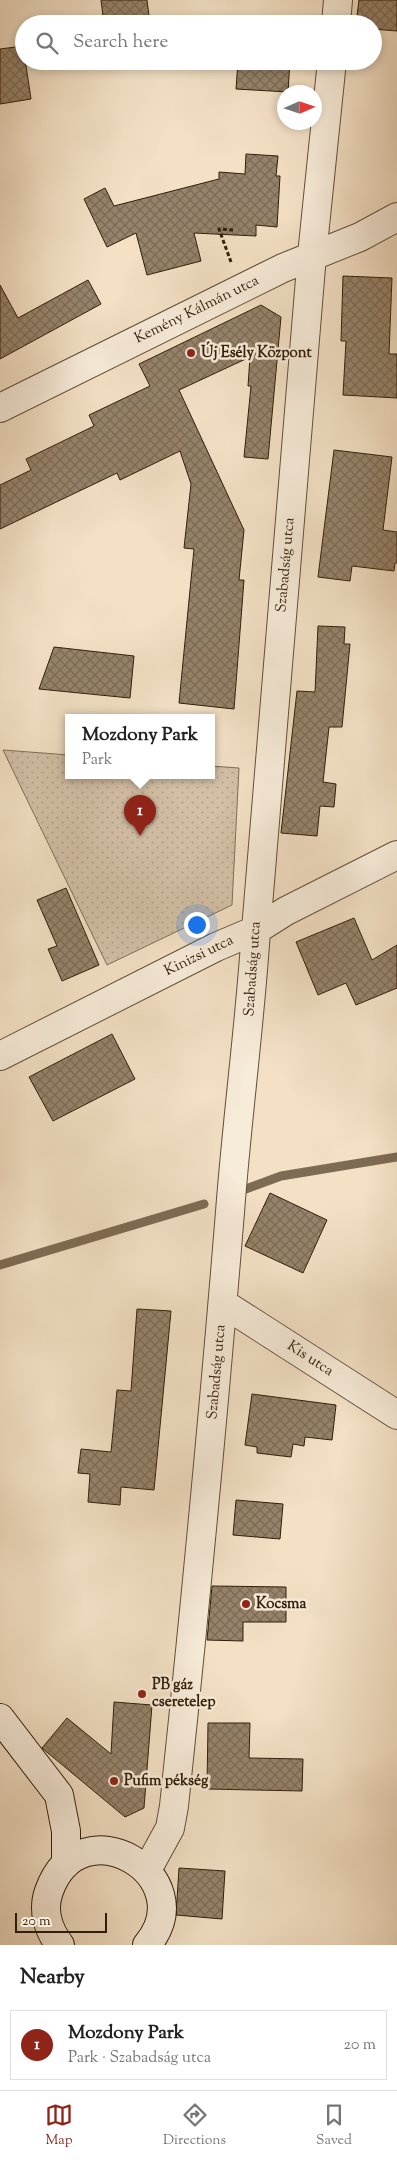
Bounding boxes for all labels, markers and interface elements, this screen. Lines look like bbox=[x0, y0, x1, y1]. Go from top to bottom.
search box bbox=[15, 15, 382, 70]
icon: search bbox=[33, 29, 61, 57]
text: Search here bbox=[73, 29, 168, 56]
north arrow bbox=[277, 85, 322, 130]
street label: Kemény Kálmán utca bbox=[131, 271, 263, 349]
place label: Új Esély Központ bbox=[201, 341, 313, 364]
marker: Új Esély Központ bbox=[185, 347, 197, 359]
street label: Szabadság utca bbox=[271, 517, 301, 613]
popup bbox=[65, 714, 215, 779]
text: Mozdony Park bbox=[82, 722, 198, 749]
text: Park bbox=[82, 749, 112, 772]
pin: 1 bbox=[124, 795, 156, 836]
your location bbox=[184, 912, 210, 938]
street label: Szabadság utca bbox=[239, 921, 267, 1017]
street label: Kinizsi utca bbox=[161, 930, 237, 982]
street label: Szabadság utca bbox=[202, 1324, 232, 1420]
street label: Kis utca bbox=[283, 1336, 337, 1382]
place label: Kocsma bbox=[256, 1594, 306, 1615]
marker: Kocsma bbox=[240, 1598, 252, 1610]
place label: PB gáz cseretelep bbox=[152, 1675, 216, 1713]
marker: PB gáz cseretelep bbox=[136, 1688, 148, 1700]
place label: Pufim pékség bbox=[124, 1771, 209, 1792]
marker: Pufim pékség bbox=[108, 1775, 120, 1787]
scale bar bbox=[15, 1910, 108, 1933]
text: 20 m bbox=[22, 1912, 51, 1932]
text: Nearby bbox=[20, 1963, 85, 1993]
text: Mozdony Park bbox=[68, 2020, 184, 2047]
text: 1 bbox=[34, 2034, 40, 2057]
text: 20 m bbox=[343, 2034, 376, 2057]
text: Park · Szabadság utca bbox=[68, 2047, 211, 2070]
tab: Map bbox=[45, 2101, 73, 2151]
tab: Directions bbox=[163, 2101, 226, 2151]
tab: Saved bbox=[316, 2101, 352, 2151]

